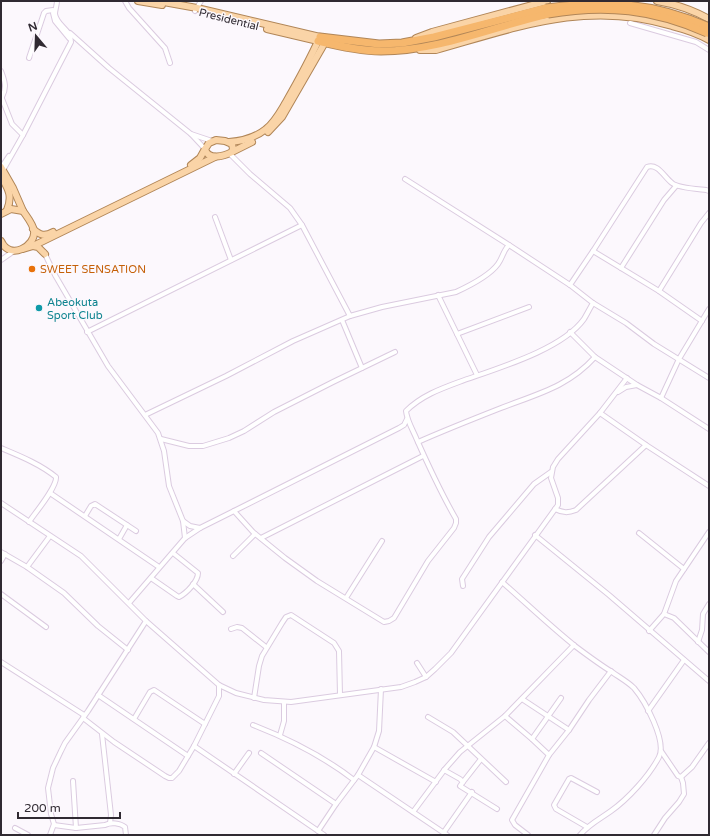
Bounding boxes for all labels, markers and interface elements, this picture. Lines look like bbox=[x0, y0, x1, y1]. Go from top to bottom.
street label: Presidential bbox=[198, 6, 260, 33]
north arrow bbox=[16, 16, 56, 56]
text: N bbox=[27, 19, 39, 35]
place label: SWEET SENSATION bbox=[40, 263, 146, 276]
marker: SWEET SENSATION bbox=[27, 264, 37, 274]
place label: Abeokuta Sport Club bbox=[47, 296, 103, 322]
marker: Abeokuta Sport Club bbox=[34, 303, 44, 313]
scale bar bbox=[18, 794, 120, 820]
text: 200 m bbox=[24, 801, 61, 815]

